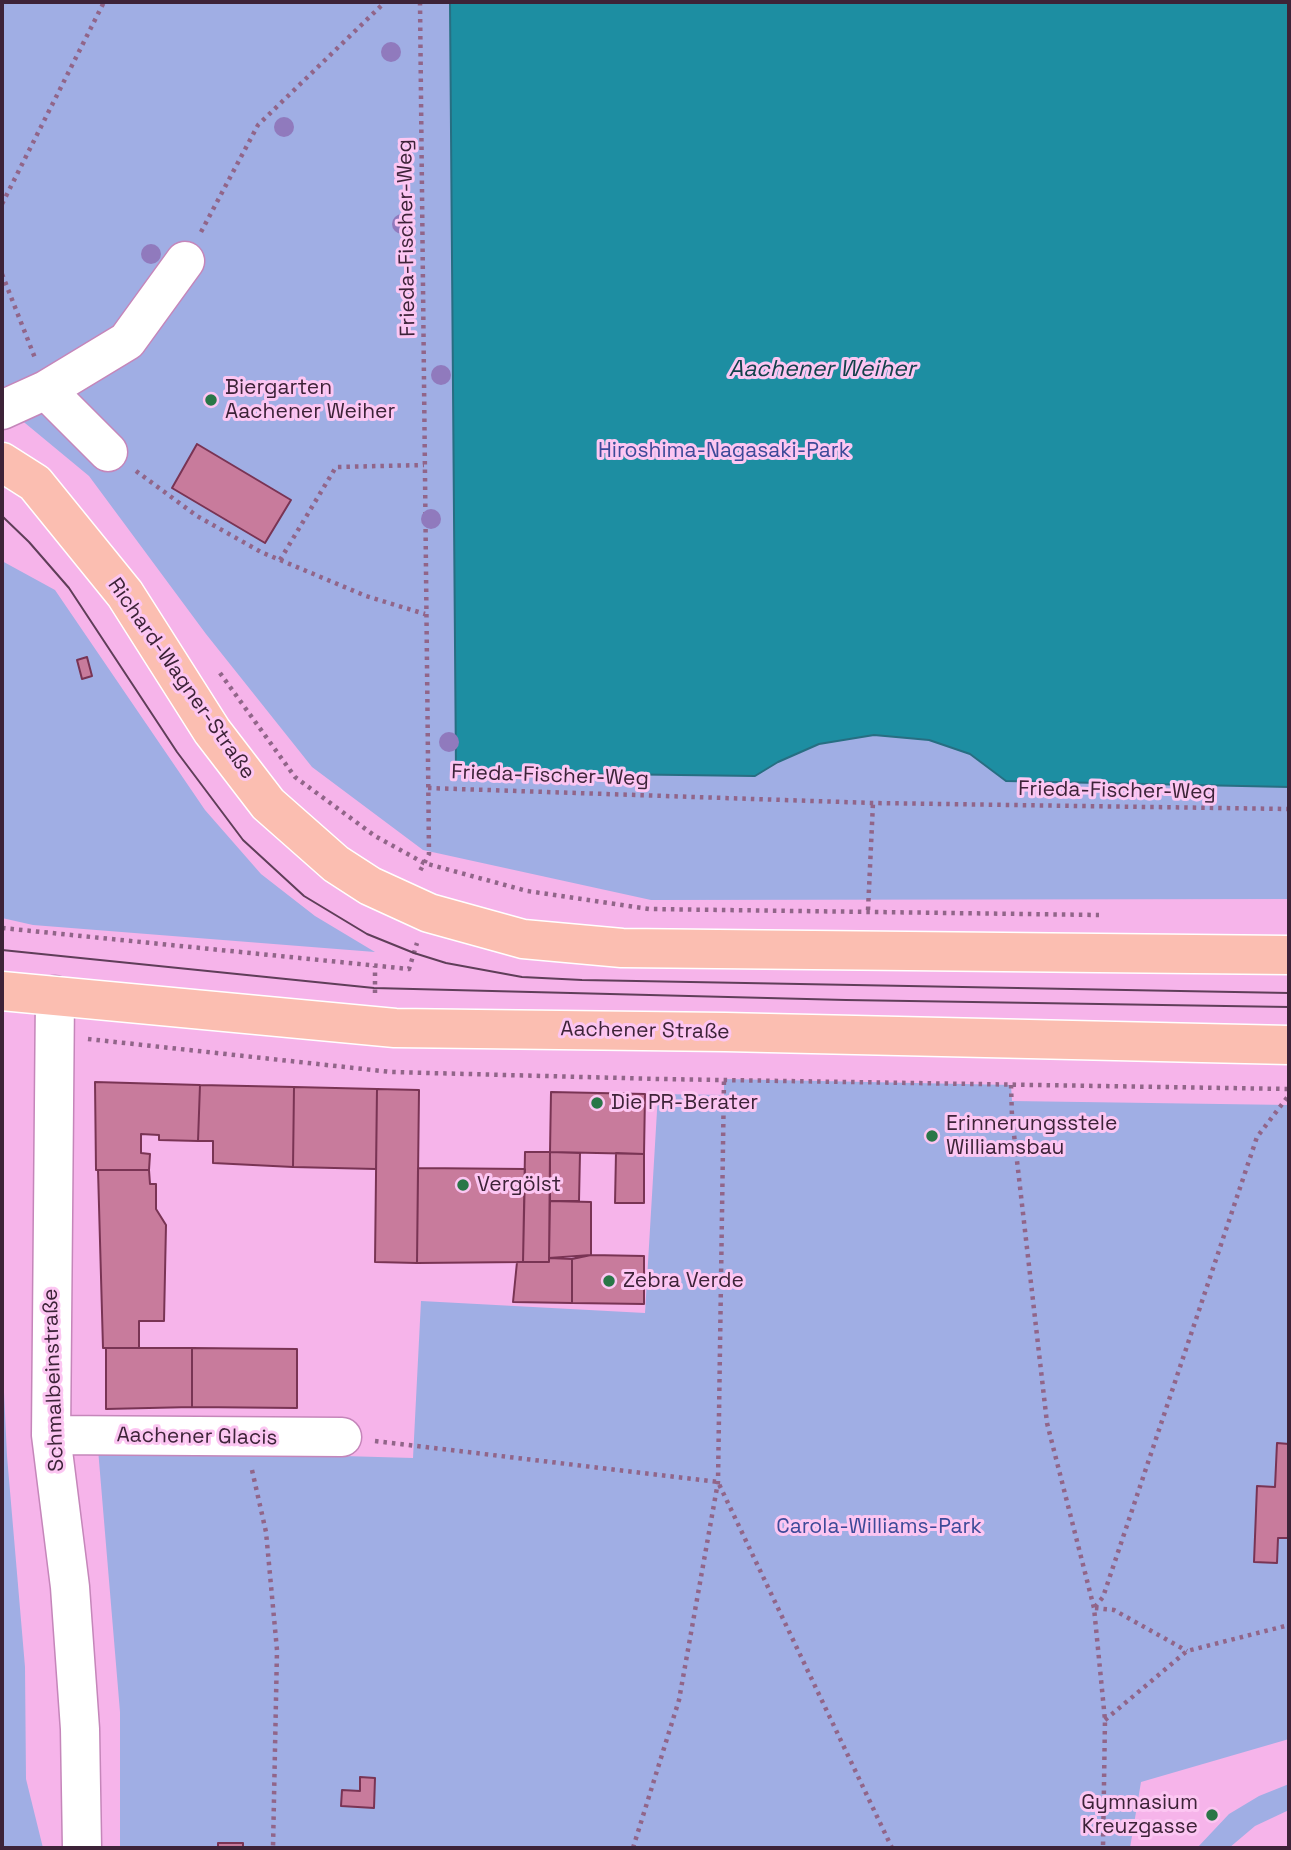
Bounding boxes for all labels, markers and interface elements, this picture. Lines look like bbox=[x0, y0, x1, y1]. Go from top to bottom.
street label: Frieda-Fischer-Weg bbox=[393, 139, 421, 337]
water label: Aachener Weiher bbox=[729, 356, 915, 384]
place label: Biergarten Aachener Weiher bbox=[225, 375, 395, 425]
marker: Biergarten Aachener Weiher bbox=[203, 392, 219, 408]
park label: Hiroshima-Nagasaki-Park bbox=[598, 438, 850, 464]
street label: Richard-Wagner-Straße bbox=[102, 574, 260, 784]
street label: Frieda-Fischer-Weg bbox=[451, 760, 649, 792]
street label: Frieda-Fischer-Weg bbox=[1018, 777, 1216, 805]
street label: Aachener Straße bbox=[560, 1017, 730, 1045]
place label: Die PR-Berater bbox=[611, 1090, 758, 1116]
marker: Die PR-Berater bbox=[589, 1095, 605, 1111]
place label: Erinnerungsstele Williamsbau bbox=[946, 1111, 1117, 1161]
marker: Erinnerungsstele Williamsbau bbox=[924, 1128, 940, 1144]
place label: Vergölst bbox=[477, 1172, 561, 1198]
marker: Vergölst bbox=[455, 1177, 471, 1193]
place label: Zebra Verde bbox=[623, 1268, 744, 1294]
marker: Zebra Verde bbox=[601, 1273, 617, 1289]
street label: Schmalbeinstraße bbox=[38, 1288, 70, 1472]
street label: Aachener Glacis bbox=[116, 1423, 278, 1451]
park label: Carola-Williams-Park bbox=[776, 1514, 982, 1540]
place label: Gymnasium Kreuzgasse bbox=[1081, 1790, 1198, 1840]
marker: Gymnasium Kreuzgasse bbox=[1204, 1807, 1220, 1823]

